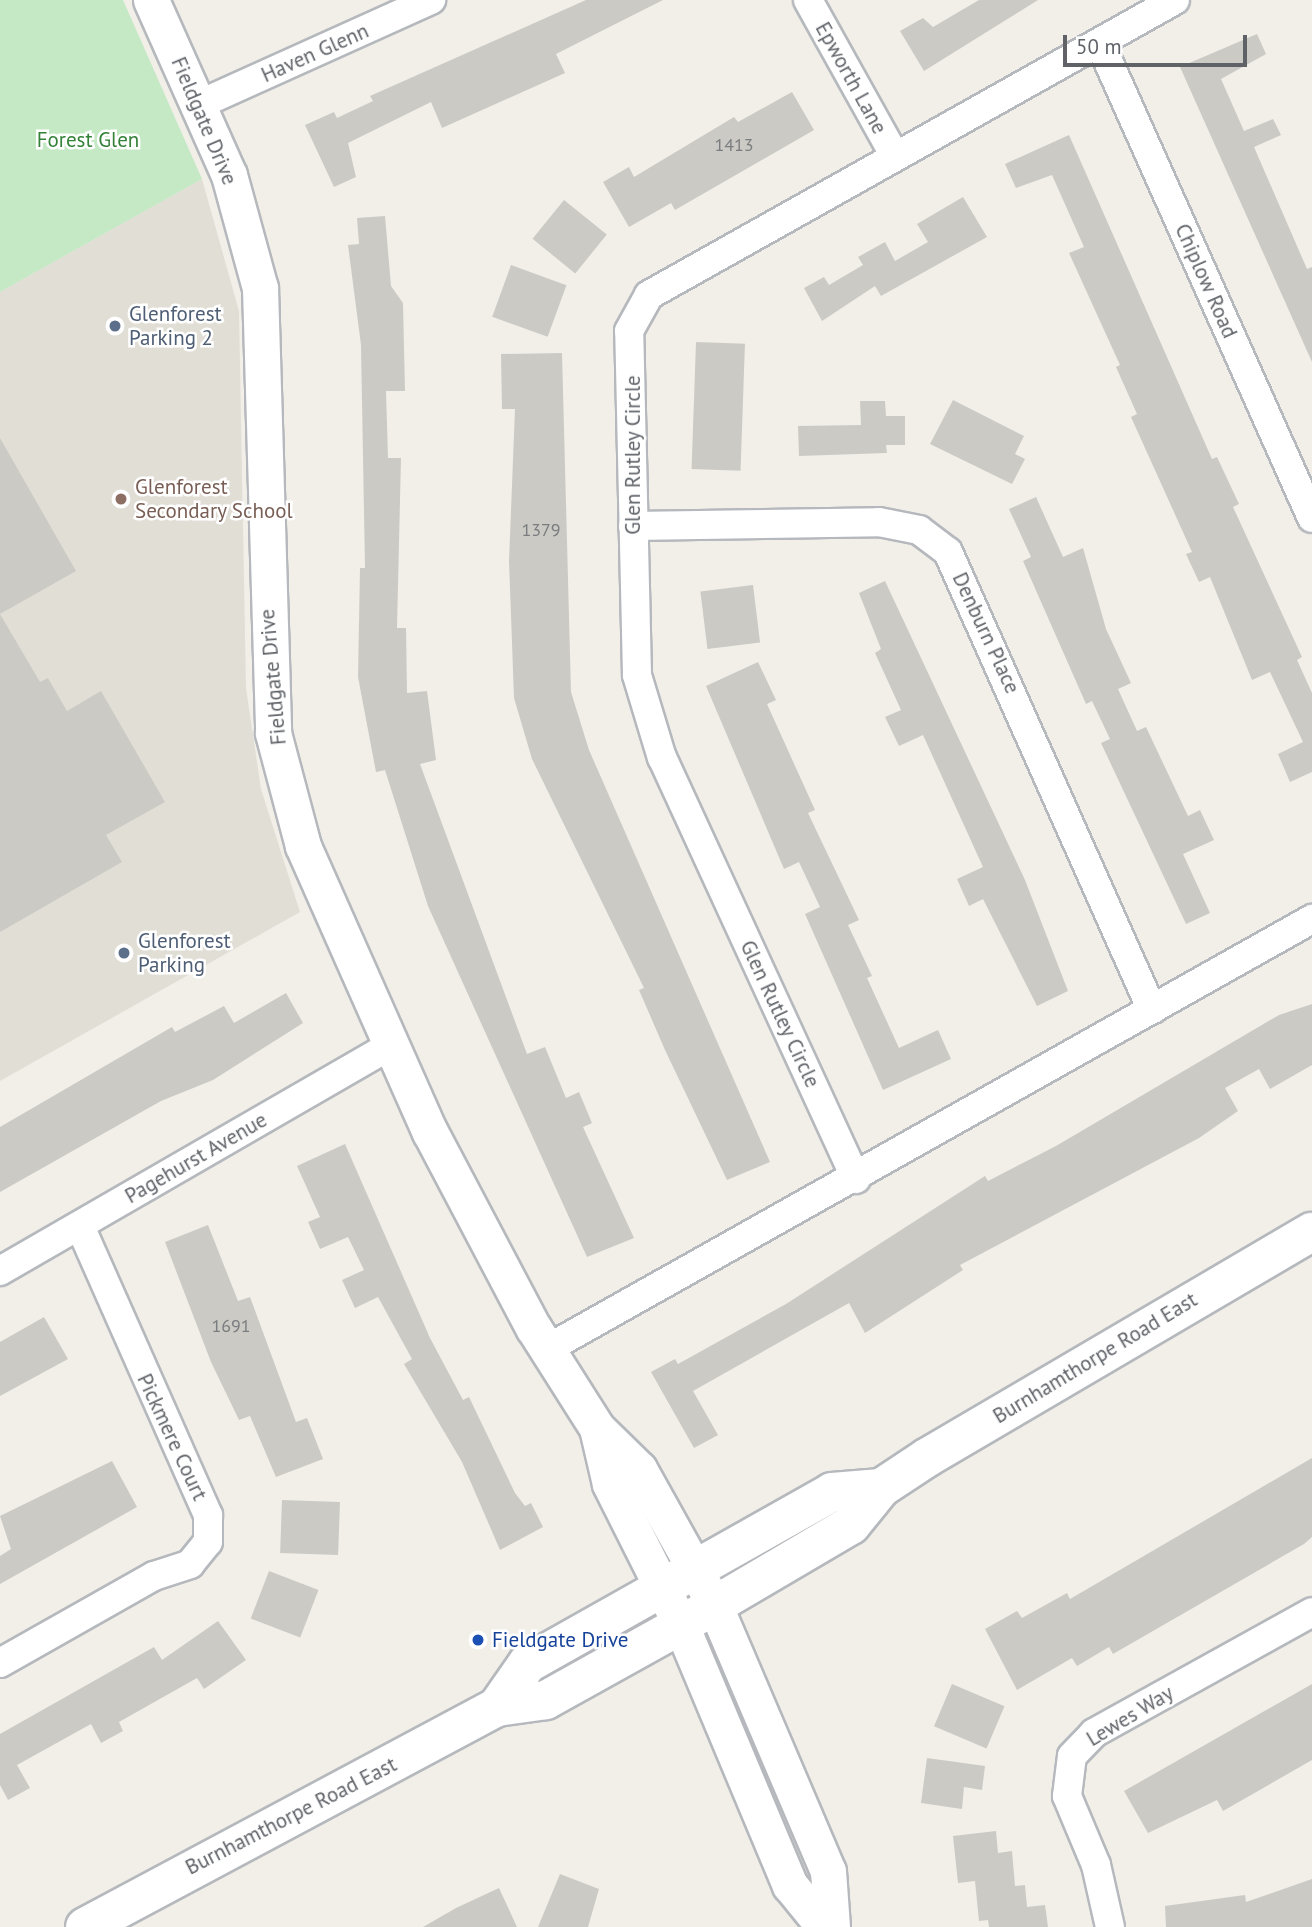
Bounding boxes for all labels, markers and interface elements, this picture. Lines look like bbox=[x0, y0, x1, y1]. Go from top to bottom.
street label: Haven Glenn bbox=[257, 18, 373, 88]
street label: Epworth Lane bbox=[810, 18, 892, 138]
scale bar bbox=[1067, 21, 1251, 65]
text: 50 m bbox=[1076, 33, 1122, 60]
street label: Fieldgate Drive bbox=[166, 53, 242, 189]
park label: Forest Glen bbox=[37, 127, 139, 153]
house number: 1413 bbox=[714, 134, 754, 156]
street label: Chiplow Road bbox=[1169, 220, 1243, 342]
place label: Glenforest Parking 2 bbox=[129, 301, 222, 351]
marker: Glenforest Parking 2 bbox=[107, 318, 123, 334]
street label: Glen Rutley Circle bbox=[620, 375, 646, 535]
place label: Glenforest Secondary School bbox=[135, 474, 293, 524]
marker: Glenforest Secondary School bbox=[113, 491, 129, 507]
house number: 1379 bbox=[521, 519, 561, 541]
street label: Denburn Place bbox=[947, 568, 1025, 698]
street label: Fieldgate Drive bbox=[254, 608, 292, 746]
place label: Glenforest Parking bbox=[138, 928, 231, 978]
street label: Glen Rutley Circle bbox=[735, 936, 825, 1092]
marker: Glenforest Parking bbox=[116, 945, 132, 961]
street label: Pagehurst Avenue bbox=[120, 1107, 272, 1209]
street label: Burnhamthorpe Road East bbox=[988, 1287, 1202, 1429]
house number: 1691 bbox=[211, 1315, 251, 1337]
street label: Pickmere Court bbox=[132, 1370, 212, 1504]
place label: Fieldgate Drive bbox=[492, 1627, 628, 1653]
marker: Fieldgate Drive bbox=[470, 1632, 486, 1648]
street label: Lewes Way bbox=[1082, 1680, 1178, 1752]
street label: Burnhamthorpe Road East bbox=[181, 1752, 401, 1880]

